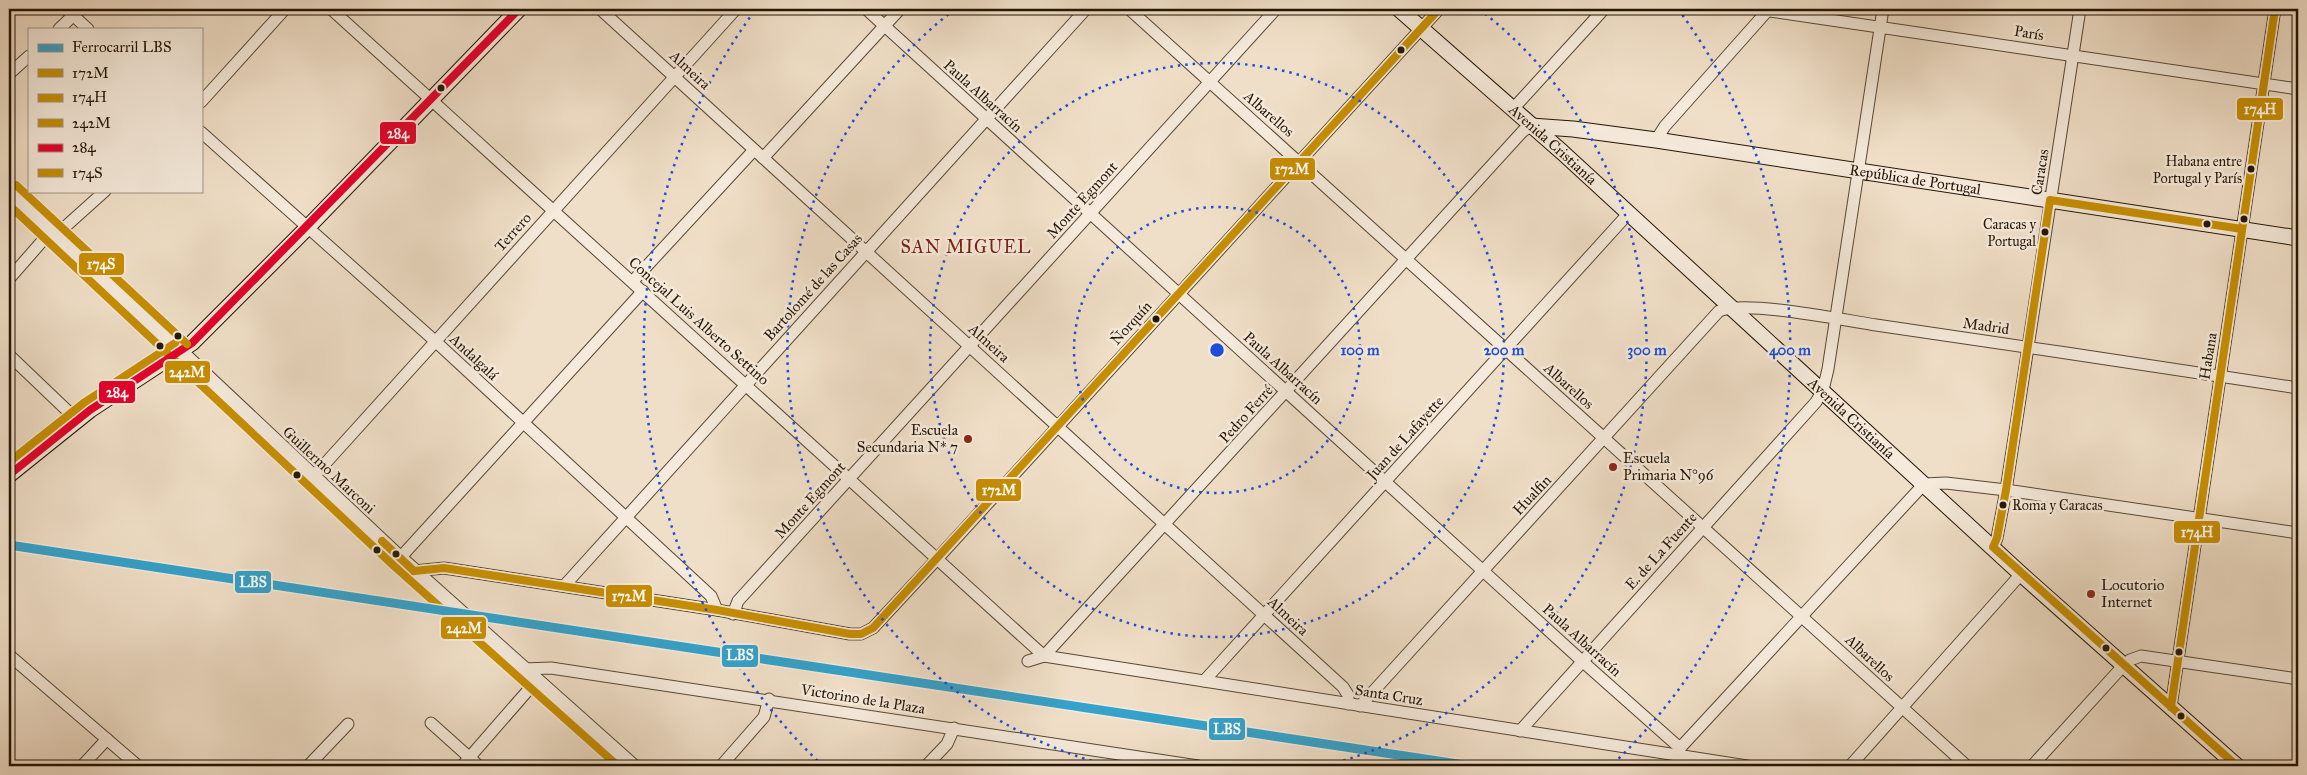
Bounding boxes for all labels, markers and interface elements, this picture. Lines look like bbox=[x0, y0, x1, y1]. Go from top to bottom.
street label: París bbox=[2013, 22, 2045, 44]
legend bbox=[28, 28, 202, 192]
text: Ferrocarril LBS bbox=[72, 38, 172, 56]
unlabelled marker bbox=[1396, 45, 1406, 55]
street label: Almeira bbox=[665, 46, 715, 94]
street label: Paula Albarracín bbox=[940, 56, 1026, 136]
text: 172M bbox=[72, 64, 109, 82]
unlabelled marker bbox=[436, 83, 446, 93]
street label: Albarellos bbox=[1239, 87, 1298, 141]
text: 174H bbox=[72, 88, 107, 106]
line badge: 174H bbox=[2236, 97, 2284, 121]
street label: Avenida Cristianía bbox=[1504, 100, 1601, 189]
text: 174H bbox=[2244, 101, 2276, 119]
text: 242M bbox=[72, 114, 111, 132]
line badge: 284 bbox=[379, 121, 417, 145]
text: 284 bbox=[387, 125, 410, 143]
text: 284 bbox=[72, 138, 96, 156]
street label: Caracas bbox=[2027, 148, 2053, 196]
place label: Habana entre Portugal y París bbox=[2153, 153, 2242, 187]
street label: Monte Egmont bbox=[1043, 157, 1122, 242]
line badge: 172M bbox=[1269, 157, 1316, 181]
text: 172M bbox=[1275, 161, 1310, 178]
street label: República de Portugal bbox=[1848, 161, 1983, 199]
text: 174S bbox=[72, 164, 103, 182]
marker: Habana entre Portugal y París bbox=[2246, 164, 2256, 174]
street label: Terrero bbox=[491, 209, 535, 255]
unlabelled marker bbox=[2239, 214, 2249, 224]
place label: Caracas y Portugal bbox=[1983, 216, 2036, 250]
unlabelled marker bbox=[2202, 219, 2212, 229]
marker: Caracas y Portugal bbox=[2040, 227, 2050, 237]
street label: Bartolomé de las Casas bbox=[760, 230, 866, 344]
district label: SAN MIGUEL bbox=[900, 236, 1032, 258]
line badge: 174S bbox=[78, 252, 125, 276]
street label: Concejal Luis Alberto Settino bbox=[625, 253, 773, 389]
text: 174S bbox=[87, 256, 115, 274]
street label: Ñorquín bbox=[1107, 297, 1156, 349]
unlabelled marker bbox=[1151, 314, 1161, 324]
street label: Madrid bbox=[1962, 314, 2011, 338]
street label: Almeira bbox=[964, 319, 1014, 367]
street label: Paula Albarracín bbox=[1240, 328, 1326, 408]
street label: Andalgalá bbox=[445, 329, 503, 384]
unlabelled marker bbox=[173, 331, 183, 341]
street label: Habana bbox=[2195, 331, 2221, 381]
unlabelled marker bbox=[155, 341, 165, 351]
centre of rings bbox=[1208, 341, 1226, 359]
text: 100 m bbox=[1340, 341, 1380, 359]
text: 200 m bbox=[1484, 341, 1525, 359]
text: 300 m bbox=[1627, 341, 1667, 360]
text: 400 m bbox=[1769, 341, 1811, 360]
street label: Albarellos bbox=[1540, 358, 1598, 413]
line badge: 242M bbox=[164, 360, 211, 384]
text: 242M bbox=[169, 364, 206, 382]
street label: Avenida Cristianía bbox=[1803, 373, 1899, 463]
line badge: 284 bbox=[98, 380, 136, 404]
street label: Pedro Ferré bbox=[1215, 381, 1277, 447]
text: 284 bbox=[106, 384, 129, 402]
street label: Juan de Lafayette bbox=[1361, 392, 1448, 486]
place label: Escuela Secundaria N* 7 bbox=[857, 421, 959, 456]
street label: Guillermo Marconi bbox=[279, 422, 379, 518]
marker: Escuela Secundaria N* 7 bbox=[962, 433, 974, 445]
place label: Escuela Primaria N°96 bbox=[1623, 449, 1715, 484]
street label: Monte Egmont bbox=[771, 457, 850, 542]
marker: Escuela Primaria N°96 bbox=[1607, 461, 1619, 473]
unlabelled marker bbox=[292, 470, 302, 480]
street label: Hualfin bbox=[1509, 471, 1555, 519]
line badge: 172M bbox=[975, 478, 1022, 502]
text: 172M bbox=[982, 482, 1017, 499]
place label: Roma y Caracas bbox=[2012, 497, 2103, 514]
marker: Roma y Caracas bbox=[1998, 500, 2008, 510]
street label: E. de La Fuente bbox=[1621, 508, 1701, 594]
line badge: 174H bbox=[2173, 520, 2221, 544]
text: 174H bbox=[2181, 524, 2213, 542]
unlabelled marker bbox=[372, 545, 382, 555]
unlabelled marker bbox=[391, 549, 401, 559]
line badge: LBS bbox=[234, 570, 272, 594]
text: LBS bbox=[239, 574, 267, 591]
place label: Locutorio Internet bbox=[2101, 576, 2165, 611]
line badge: 172M bbox=[605, 584, 653, 608]
text: 172M bbox=[612, 588, 647, 605]
marker: Locutorio Internet bbox=[2085, 588, 2097, 600]
street label: Almeira bbox=[1263, 592, 1313, 640]
street label: Paula Albarracín bbox=[1539, 600, 1625, 680]
line badge: 242M bbox=[440, 616, 487, 640]
text: 242M bbox=[446, 620, 483, 638]
street label: Albarellos bbox=[1841, 630, 1898, 685]
unlabelled marker bbox=[2101, 643, 2111, 653]
line badge: LBS bbox=[721, 644, 759, 668]
text: LBS bbox=[726, 647, 754, 664]
unlabelled marker bbox=[2174, 647, 2184, 657]
street label: Victorino de la Plaza bbox=[799, 680, 927, 718]
street label: Santa Cruz bbox=[1354, 681, 1424, 709]
unlabelled marker bbox=[2176, 711, 2186, 721]
line badge: LBS bbox=[1208, 717, 1246, 741]
text: LBS bbox=[1213, 721, 1241, 738]

